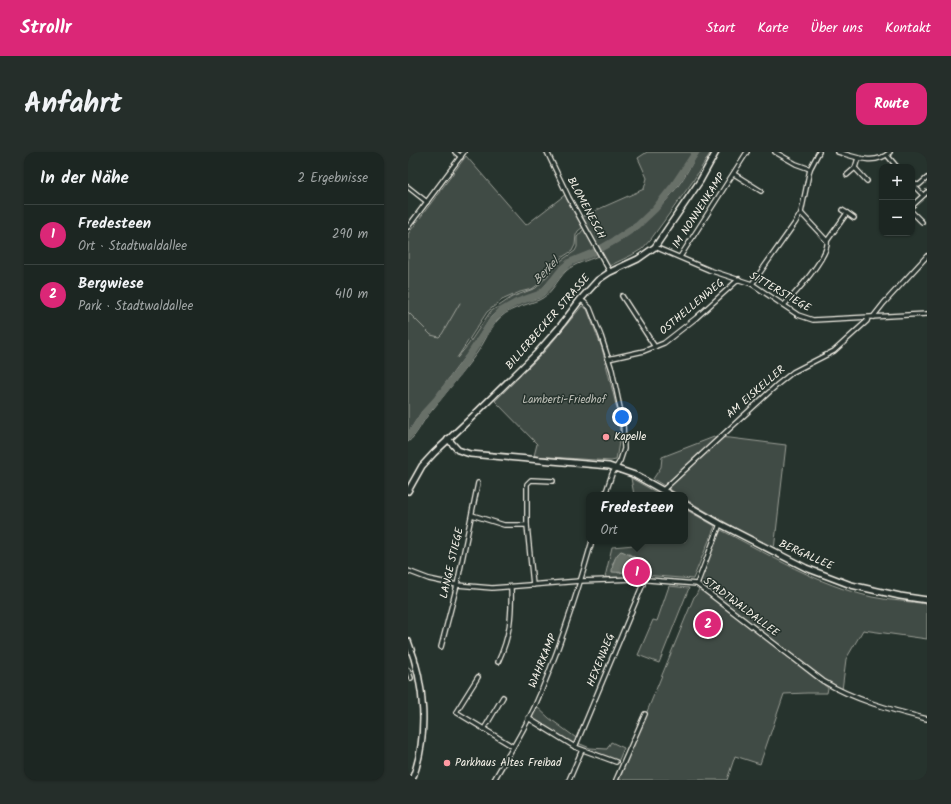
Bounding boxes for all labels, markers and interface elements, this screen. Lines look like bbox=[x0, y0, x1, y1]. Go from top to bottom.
text: Strollr bbox=[20, 13, 72, 43]
text: Start bbox=[706, 17, 735, 39]
text: Karte bbox=[757, 17, 789, 39]
text: Über uns bbox=[811, 17, 863, 39]
text: Kontakt bbox=[885, 17, 931, 39]
text: Anfahrt bbox=[24, 82, 122, 127]
button: Route bbox=[856, 83, 927, 125]
map controls bbox=[879, 164, 915, 236]
button: + bbox=[879, 164, 915, 200]
text: In der Nähe bbox=[40, 165, 129, 192]
text: 2 Ergebnisse bbox=[298, 168, 368, 189]
street label: IM NONNENKAMP bbox=[668, 169, 731, 253]
street label: BLOMENESCH bbox=[562, 174, 610, 242]
button: − bbox=[879, 200, 915, 236]
text: Fredesteen bbox=[78, 212, 151, 236]
text: 1 bbox=[51, 224, 55, 245]
text: 290 m bbox=[332, 224, 368, 245]
text: Ort · Stadtwaldallee bbox=[78, 236, 187, 257]
water label: Berkel bbox=[528, 252, 565, 289]
street label: SITTERSTIEGE bbox=[746, 267, 815, 317]
street label: BILLERBECKER STRASSE bbox=[501, 270, 595, 374]
text: Bergwiese bbox=[78, 272, 144, 296]
street label: OSTHELLENWEG bbox=[656, 274, 728, 340]
text: 2 bbox=[49, 284, 57, 305]
text: 410 m bbox=[335, 284, 368, 305]
text: Park · Stadtwaldallee bbox=[78, 296, 193, 317]
street label: AM EISKELLER bbox=[722, 361, 790, 423]
park label: Lamberti-Friedhof bbox=[522, 391, 608, 409]
your location bbox=[612, 407, 632, 427]
place label: Kapelle bbox=[614, 428, 646, 446]
marker: Kapelle bbox=[601, 432, 611, 442]
popup bbox=[586, 492, 688, 544]
text: Fredesteen bbox=[600, 496, 674, 520]
text: Ort bbox=[600, 520, 618, 541]
street label: LANGE STIEGE bbox=[435, 525, 469, 600]
street label: BERGALLEE bbox=[776, 535, 837, 575]
pin: 1 bbox=[624, 557, 650, 587]
street label: STADTWALDALLEE bbox=[699, 572, 783, 642]
pin: 2 bbox=[695, 609, 721, 639]
street label: WAHRKAMP bbox=[524, 630, 562, 691]
street label: HEXENWEG bbox=[582, 631, 620, 689]
place label: Parkhaus Altes Freibad bbox=[455, 754, 562, 772]
marker: Parkhaus Altes Freibad bbox=[442, 758, 452, 768]

